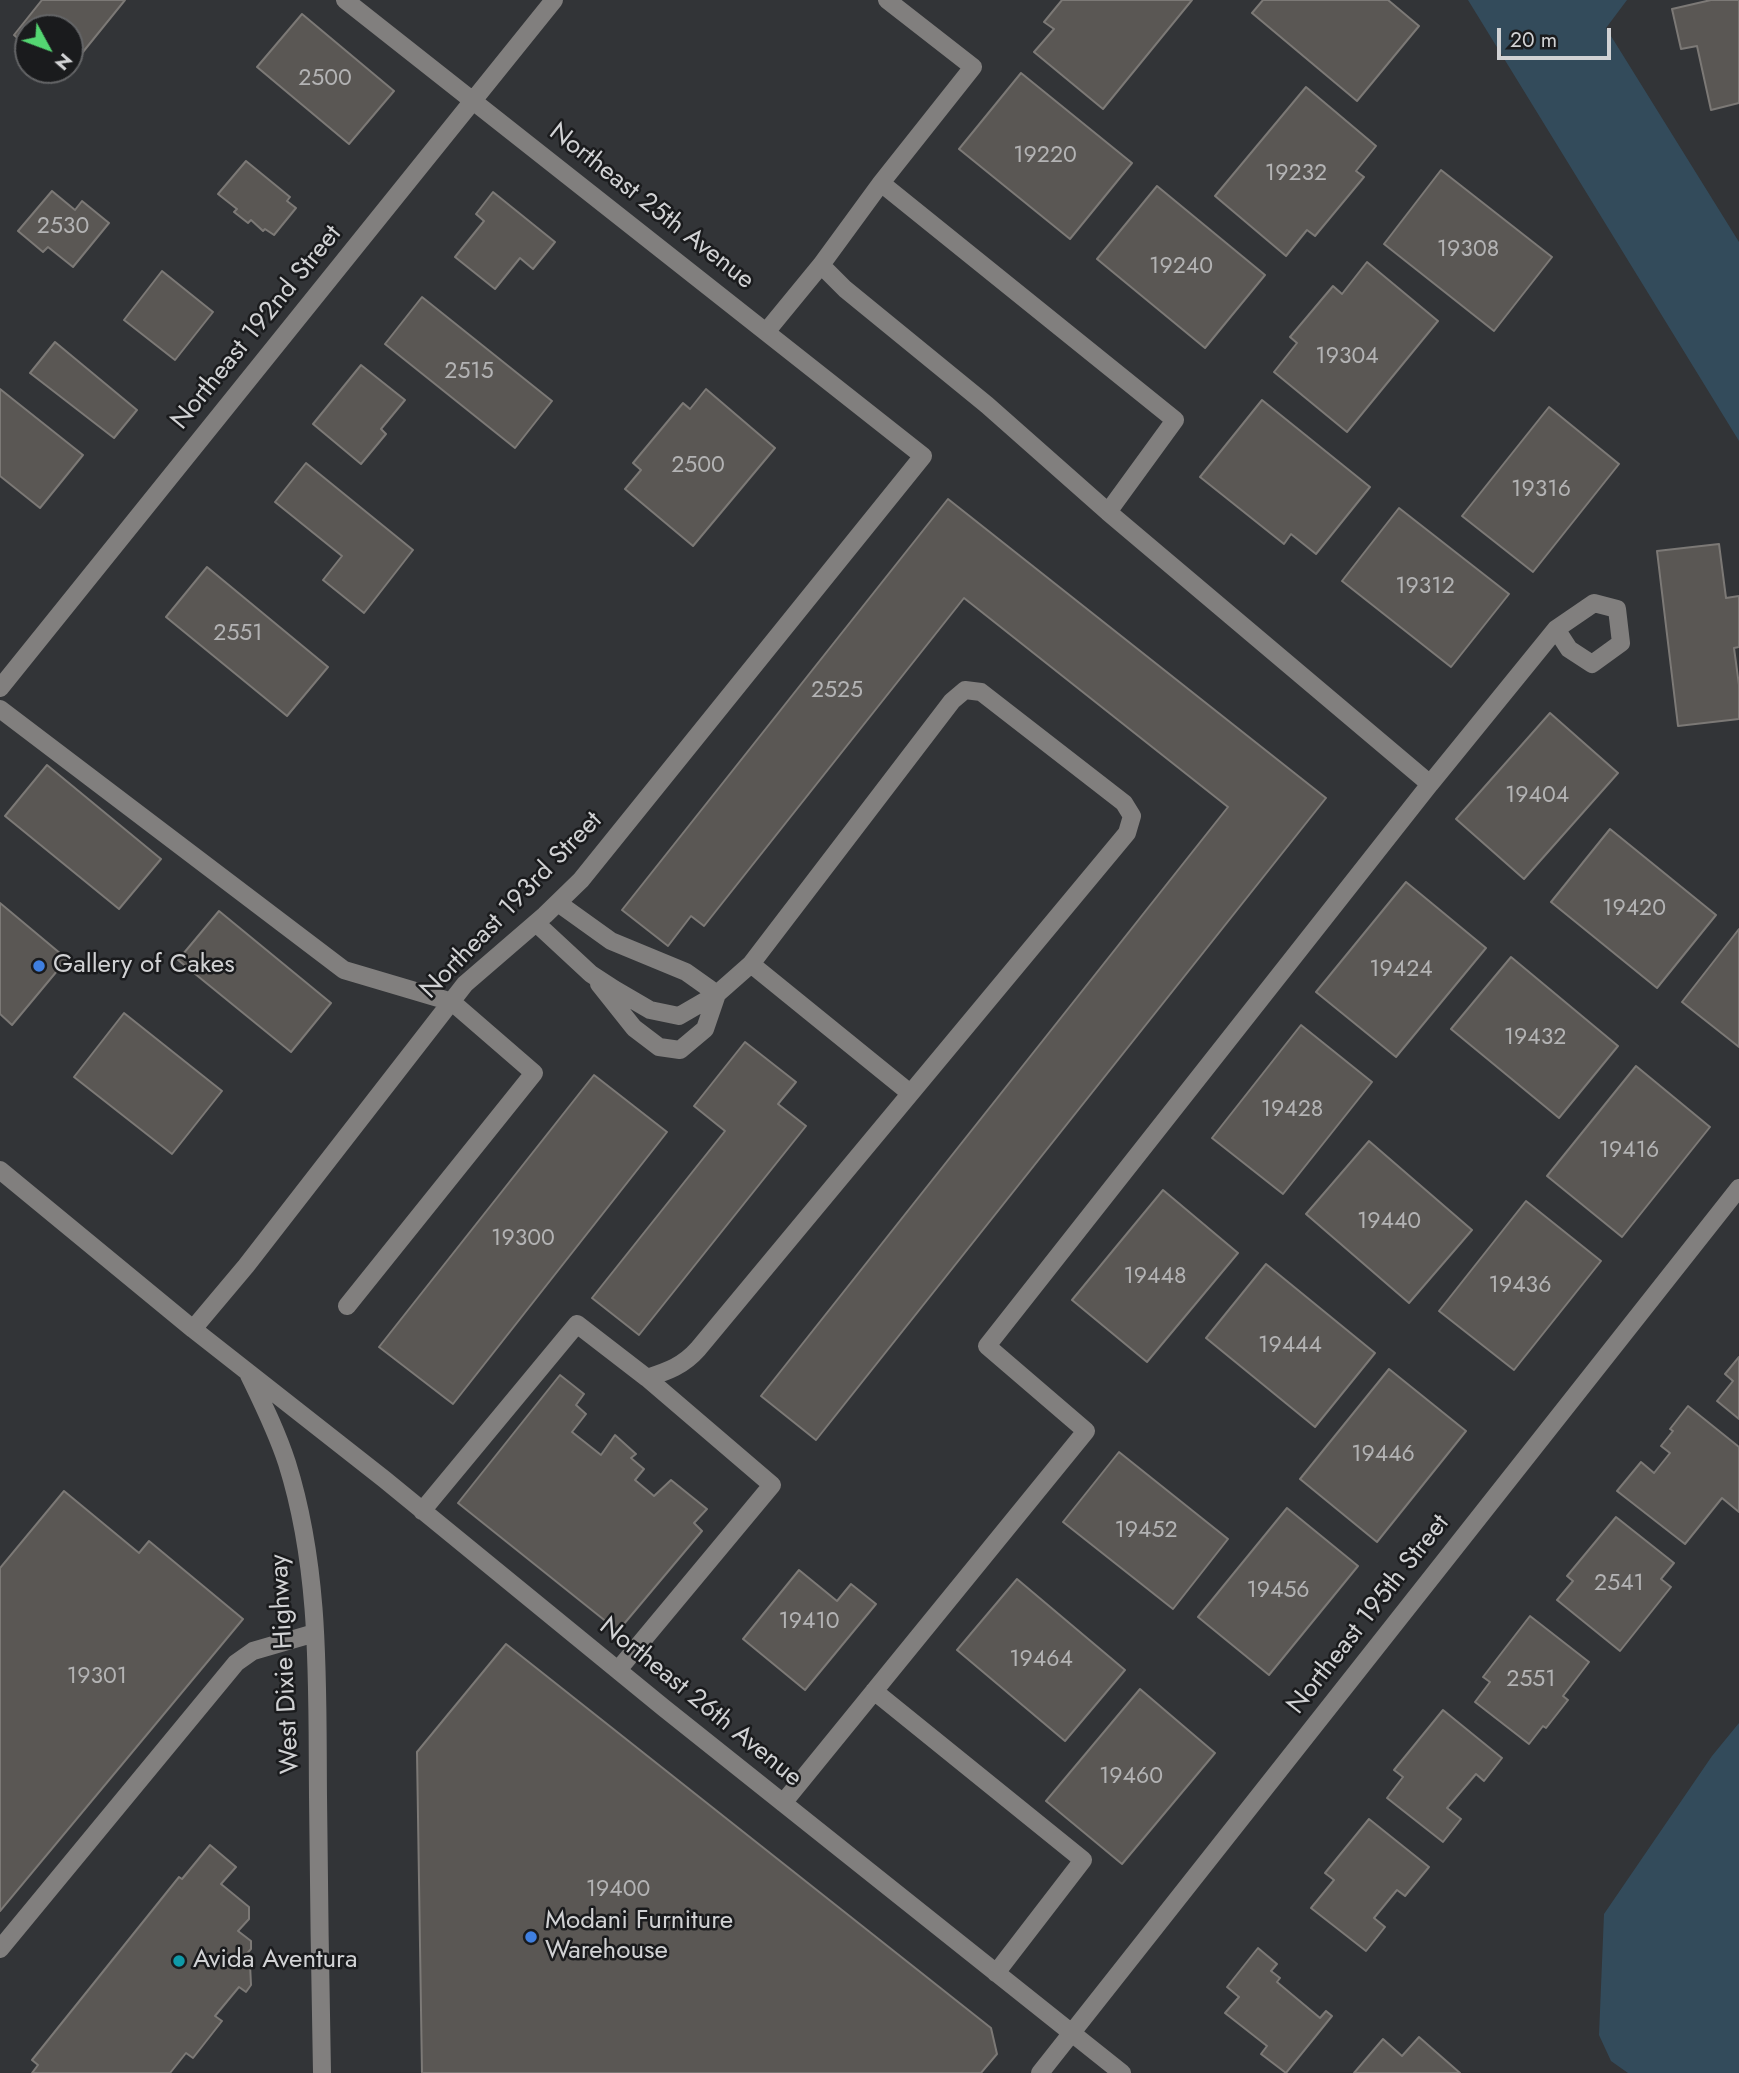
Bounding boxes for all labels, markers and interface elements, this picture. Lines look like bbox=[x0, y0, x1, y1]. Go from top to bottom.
north arrow bbox=[14, 14, 84, 84]
scale bar bbox=[1501, 14, 1615, 58]
text: 20 m bbox=[1510, 25, 1557, 55]
text: N bbox=[49, 47, 79, 76]
house number: 2500 bbox=[298, 65, 352, 93]
street label: Northeast 25th Avenue bbox=[542, 117, 760, 297]
house number: 19220 bbox=[1013, 142, 1077, 170]
house number: 19232 bbox=[1265, 160, 1327, 188]
house number: 2530 bbox=[37, 213, 89, 241]
street label: Northeast 192nd Street bbox=[165, 220, 349, 436]
house number: 19308 bbox=[1437, 236, 1499, 264]
house number: 19240 bbox=[1149, 253, 1213, 281]
house number: 19304 bbox=[1315, 343, 1379, 371]
house number: 2515 bbox=[444, 358, 494, 386]
house number: 2500 bbox=[671, 452, 725, 480]
house number: 19316 bbox=[1511, 476, 1571, 504]
house number: 19312 bbox=[1395, 573, 1455, 601]
house number: 2551 bbox=[213, 620, 263, 648]
house number: 2525 bbox=[811, 677, 863, 705]
house number: 19404 bbox=[1505, 782, 1569, 810]
street label: Northeast 193rd Street bbox=[415, 806, 609, 1006]
house number: 19420 bbox=[1602, 895, 1666, 923]
place label: Gallery of Cakes bbox=[53, 950, 235, 982]
house number: 19424 bbox=[1369, 956, 1433, 984]
marker: Gallery of Cakes bbox=[31, 958, 47, 974]
house number: 19432 bbox=[1504, 1024, 1566, 1052]
house number: 19428 bbox=[1261, 1096, 1323, 1124]
house number: 19416 bbox=[1599, 1137, 1659, 1165]
house number: 19440 bbox=[1357, 1208, 1421, 1236]
house number: 19300 bbox=[491, 1225, 555, 1253]
house number: 19448 bbox=[1124, 1263, 1186, 1291]
house number: 19436 bbox=[1489, 1272, 1551, 1300]
house number: 19444 bbox=[1258, 1332, 1322, 1360]
house number: 19446 bbox=[1351, 1441, 1415, 1469]
street label: Northeast 195th Street bbox=[1281, 1509, 1457, 1721]
house number: 19452 bbox=[1114, 1517, 1178, 1545]
street label: West Dixie Highway bbox=[265, 1553, 307, 1775]
house number: 2541 bbox=[1594, 1570, 1644, 1598]
house number: 19456 bbox=[1246, 1577, 1310, 1605]
house number: 19410 bbox=[778, 1608, 840, 1636]
street label: Northeast 26th Avenue bbox=[592, 1612, 808, 1794]
house number: 19464 bbox=[1009, 1646, 1073, 1674]
house number: 19301 bbox=[67, 1663, 127, 1691]
house number: 2551 bbox=[1506, 1666, 1556, 1694]
house number: 19460 bbox=[1099, 1763, 1163, 1791]
house number: 19400 bbox=[586, 1876, 650, 1904]
place label: Modani Furniture Warehouse bbox=[545, 1906, 733, 1968]
marker: Modani Furniture Warehouse bbox=[523, 1929, 539, 1945]
place label: Avida Aventura bbox=[193, 1945, 357, 1977]
marker: Avida Aventura bbox=[171, 1953, 187, 1969]

